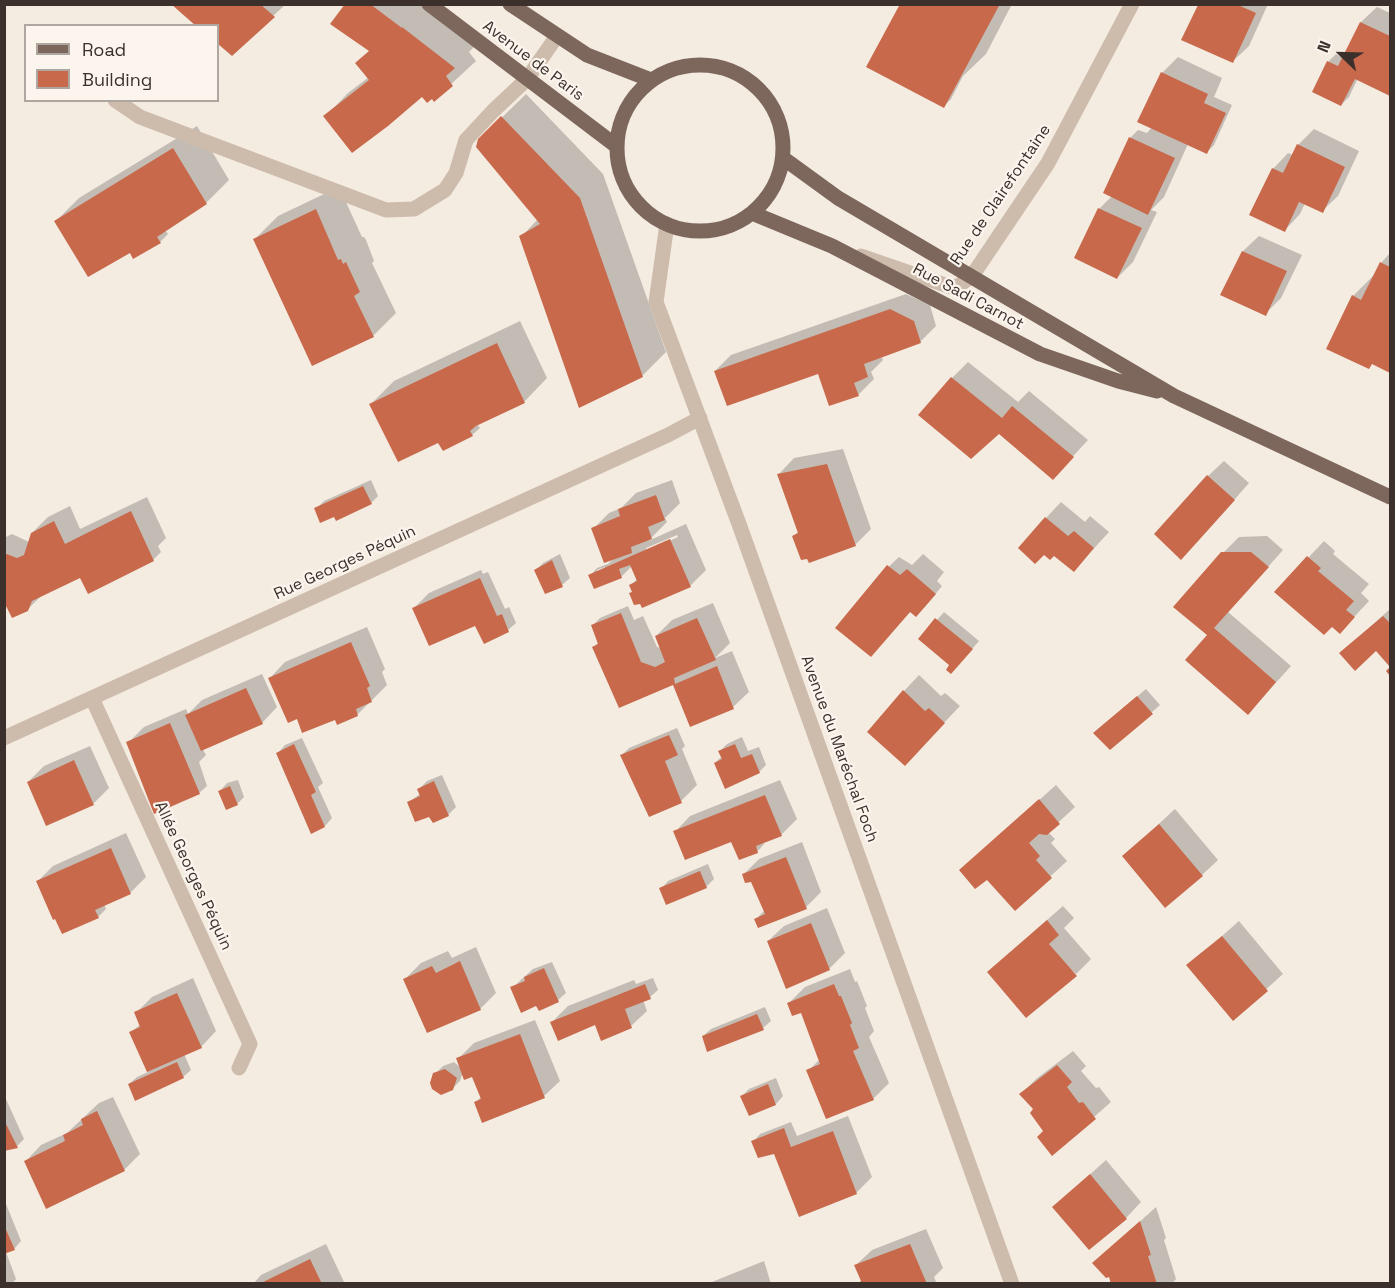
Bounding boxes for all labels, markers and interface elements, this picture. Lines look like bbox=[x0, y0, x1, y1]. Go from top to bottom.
street label: Avenue de Paris bbox=[479, 17, 587, 105]
legend bbox=[24, 24, 219, 102]
north arrow bbox=[1311, 24, 1371, 84]
text: Road bbox=[82, 38, 126, 61]
text: N bbox=[1312, 38, 1336, 56]
text: Building bbox=[82, 68, 152, 91]
street label: Rue de Clairefontaine bbox=[947, 121, 1055, 269]
street label: Rue Sadi Carnot bbox=[909, 260, 1027, 334]
street label: Rue Georges Péquin bbox=[271, 522, 419, 604]
street label: Avenue du Maréchal Foch bbox=[796, 653, 882, 845]
street label: Allée Georges Péquin bbox=[150, 799, 236, 953]

